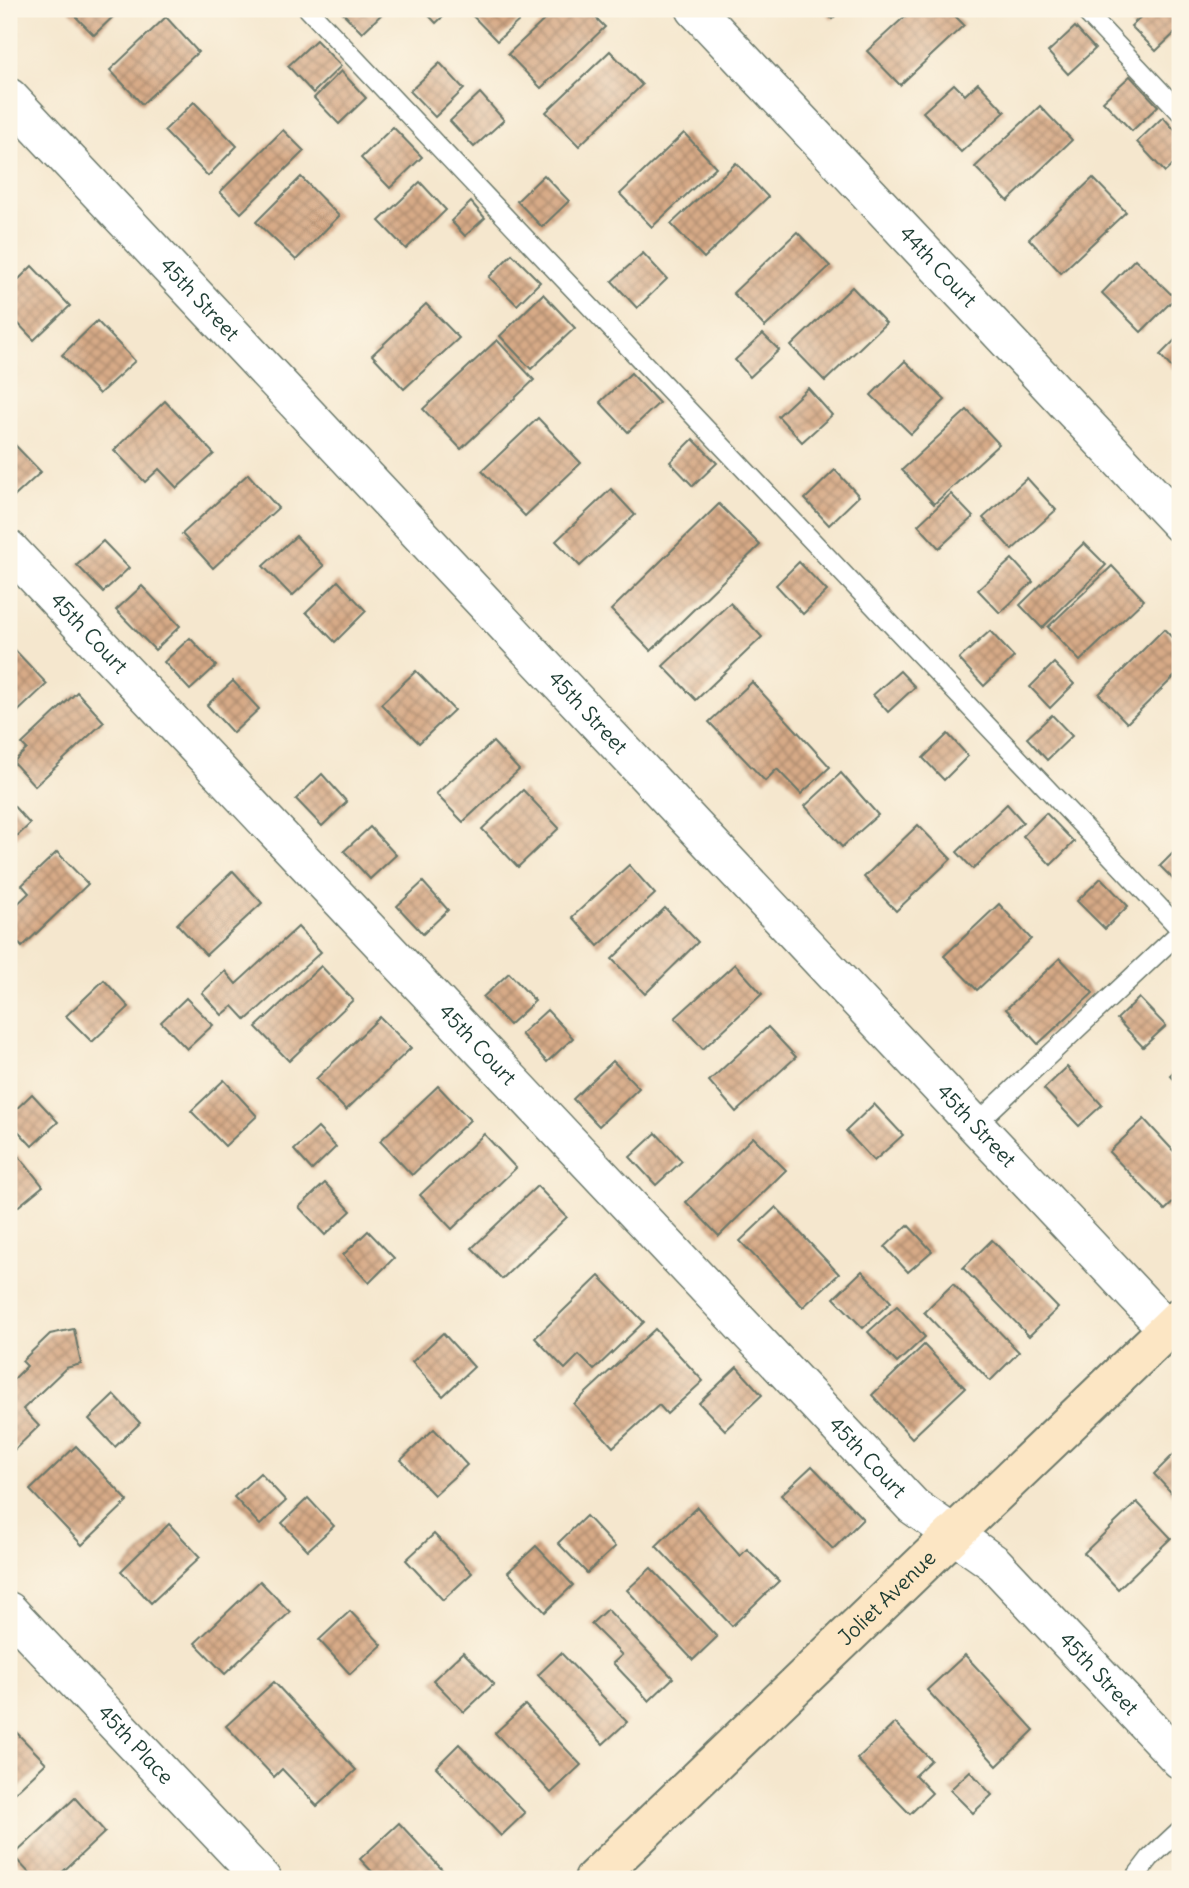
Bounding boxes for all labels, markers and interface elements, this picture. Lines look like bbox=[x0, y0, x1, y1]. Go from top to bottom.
street label: 44th Court bbox=[893, 220, 983, 313]
street label: 45th Street bbox=[154, 252, 245, 347]
street label: 45th Court bbox=[44, 587, 134, 679]
street label: 45th Street bbox=[542, 665, 634, 760]
street label: 45th Court bbox=[433, 998, 522, 1091]
street label: 45th Street bbox=[931, 1078, 1022, 1173]
street label: 45th Court bbox=[823, 1411, 912, 1504]
street label: Joliet Avenue bbox=[832, 1544, 941, 1651]
street label: 45th Street bbox=[1053, 1626, 1145, 1721]
street label: 45th Place bbox=[92, 1699, 180, 1790]

